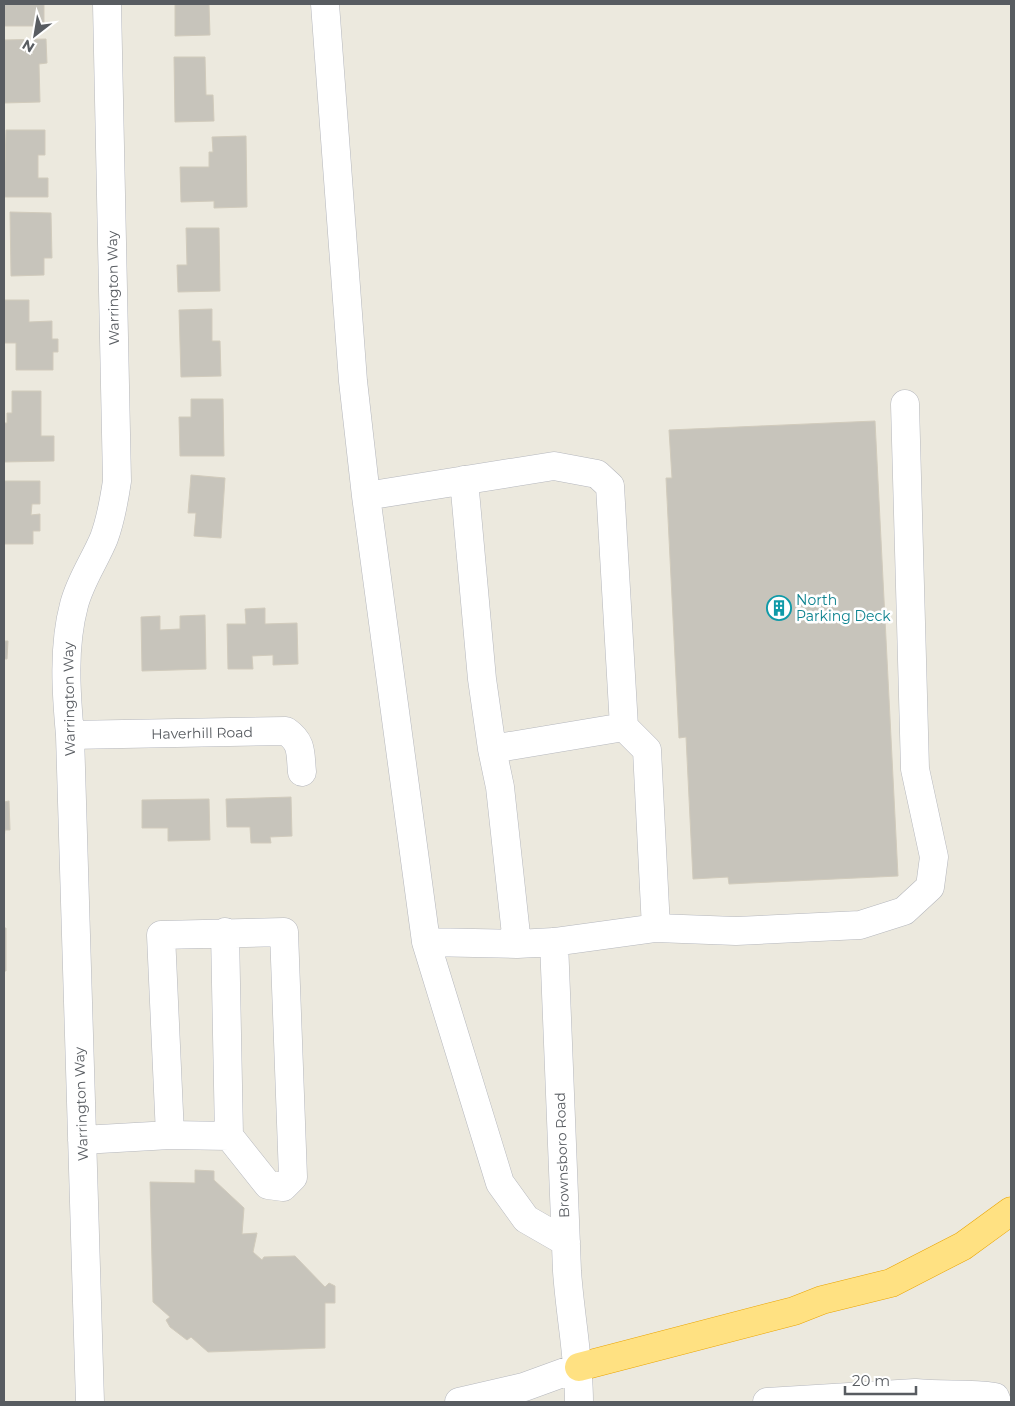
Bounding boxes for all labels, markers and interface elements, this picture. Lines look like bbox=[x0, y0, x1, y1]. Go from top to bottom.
north arrow bbox=[10, 10, 60, 60]
text: N bbox=[19, 36, 38, 57]
street label: Warrington Way bbox=[103, 230, 123, 345]
place label: North Parking Deck bbox=[796, 591, 891, 625]
building icon: North Parking Deck bbox=[766, 595, 792, 621]
street label: Warrington Way bbox=[59, 641, 79, 756]
street label: Haverhill Road bbox=[151, 723, 253, 743]
street label: Warrington Way bbox=[70, 1046, 92, 1162]
street label: Brownsboro Road bbox=[551, 1092, 573, 1218]
scale bar bbox=[845, 1364, 916, 1396]
text: 20 m bbox=[852, 1371, 890, 1390]

